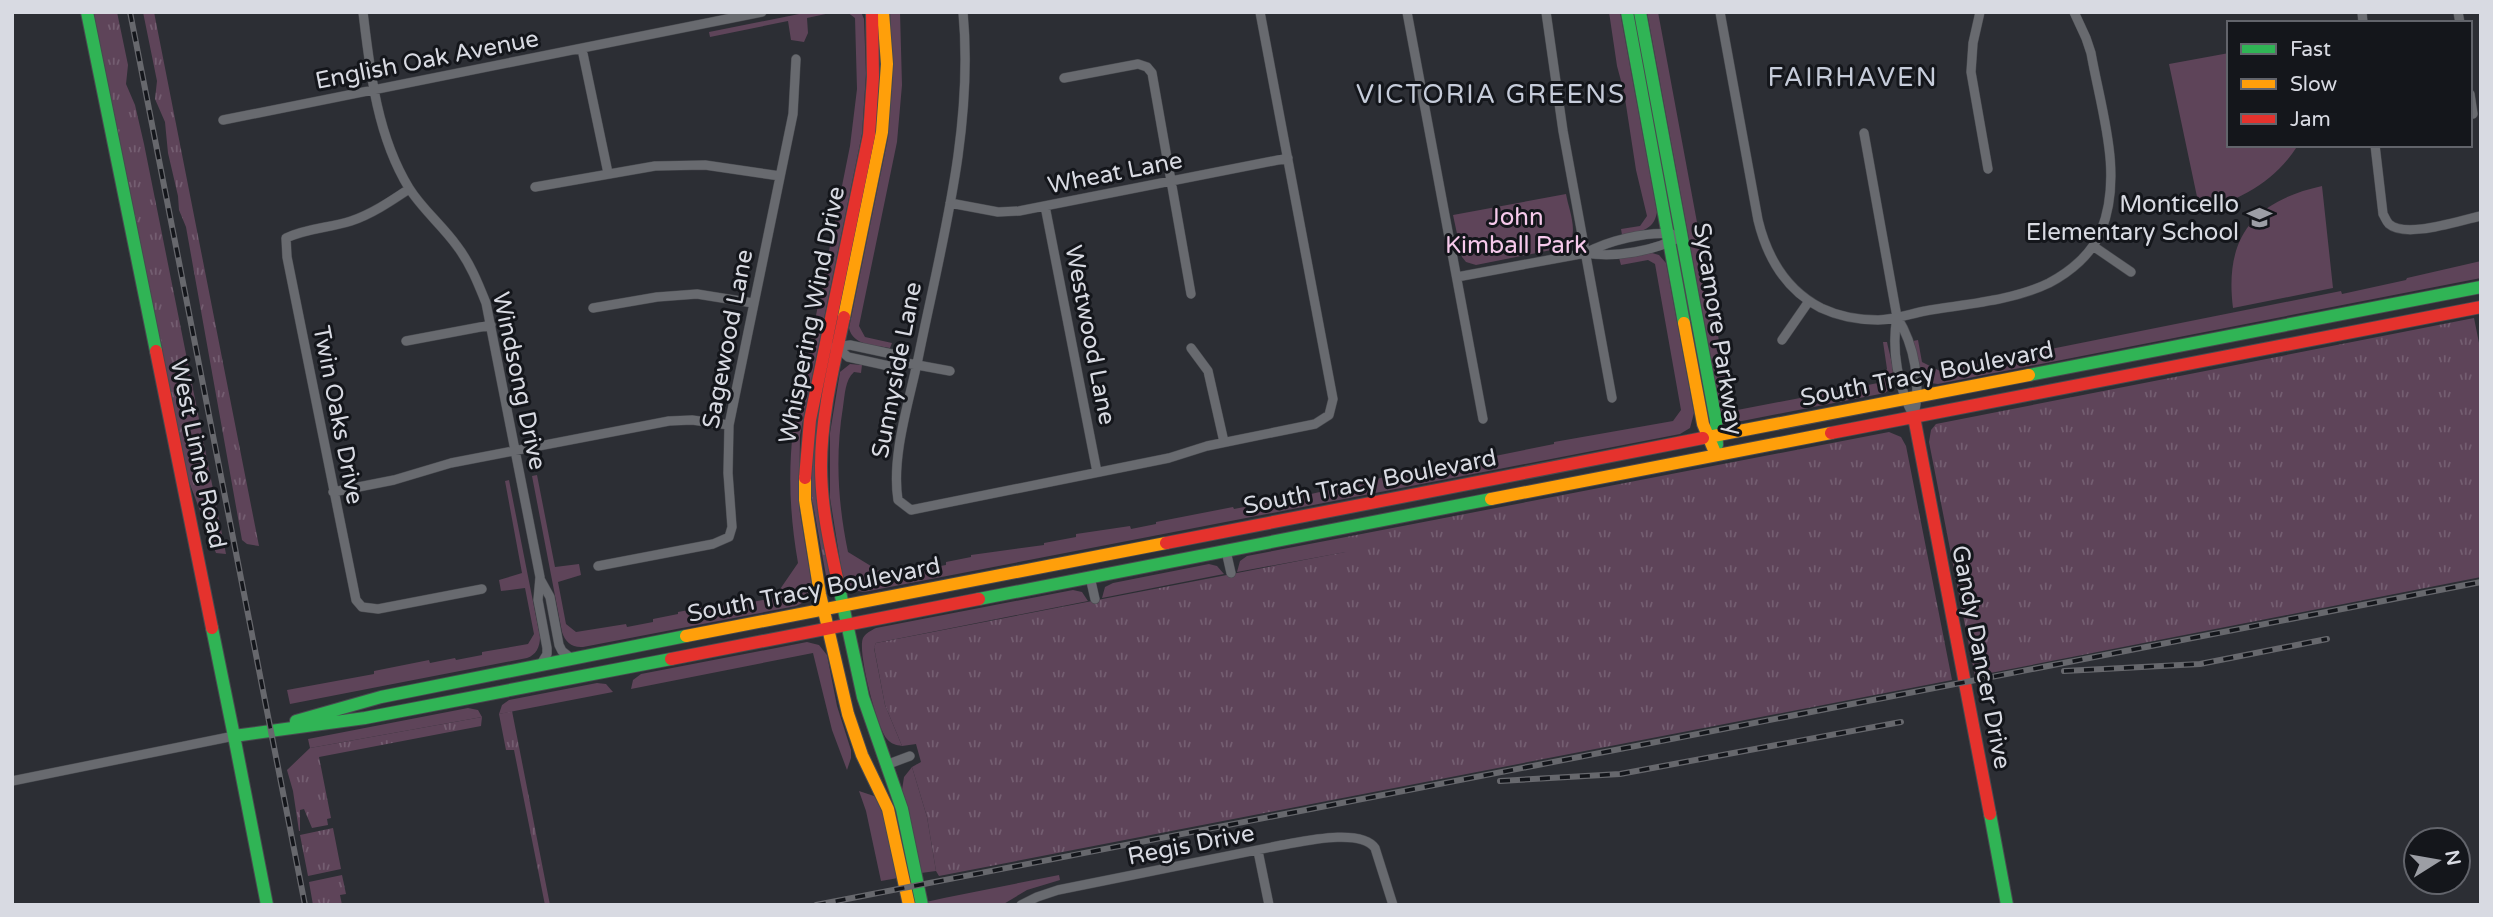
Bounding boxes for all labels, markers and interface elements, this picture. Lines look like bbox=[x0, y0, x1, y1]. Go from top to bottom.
legend bbox=[2227, 21, 2472, 147]
street label: English Oak Avenue bbox=[313, 24, 541, 96]
text: Fast bbox=[2290, 37, 2331, 62]
district label: FAIRHAVEN bbox=[1767, 62, 1939, 93]
text: Slow bbox=[2290, 72, 2338, 97]
district label: VICTORIA GREENS bbox=[1356, 79, 1626, 110]
text: Jam bbox=[2290, 107, 2331, 132]
street label: Wheat Lane bbox=[1045, 146, 1185, 200]
street label: Whispering Wind Drive bbox=[773, 184, 851, 446]
place label: Monticello Elementary School bbox=[2026, 190, 2239, 247]
park label: John Kimball Park bbox=[1445, 203, 1587, 260]
school or university icon: Monticello Elementary School bbox=[2245, 204, 2273, 232]
street label: Sycamore Parkway bbox=[1687, 221, 1749, 437]
street label: Westwood Lane bbox=[1058, 243, 1122, 427]
street label: Sagewood Lane bbox=[696, 247, 760, 431]
street label: Sunnyside Lane bbox=[866, 279, 928, 461]
street label: Windsong Drive bbox=[486, 289, 552, 473]
street label: Twin Oaks Drive bbox=[306, 323, 370, 507]
street label: South Tracy Boulevard bbox=[1798, 335, 2056, 413]
street label: West Linne Road bbox=[164, 357, 232, 551]
street label: South Tracy Boulevard bbox=[1241, 443, 1499, 521]
street label: Gandy Dancer Drive bbox=[1945, 543, 2017, 771]
street label: South Tracy Boulevard bbox=[685, 551, 943, 629]
street label: Regis Drive bbox=[1125, 818, 1257, 872]
north arrow bbox=[2402, 826, 2472, 896]
text: N bbox=[2440, 848, 2465, 868]

